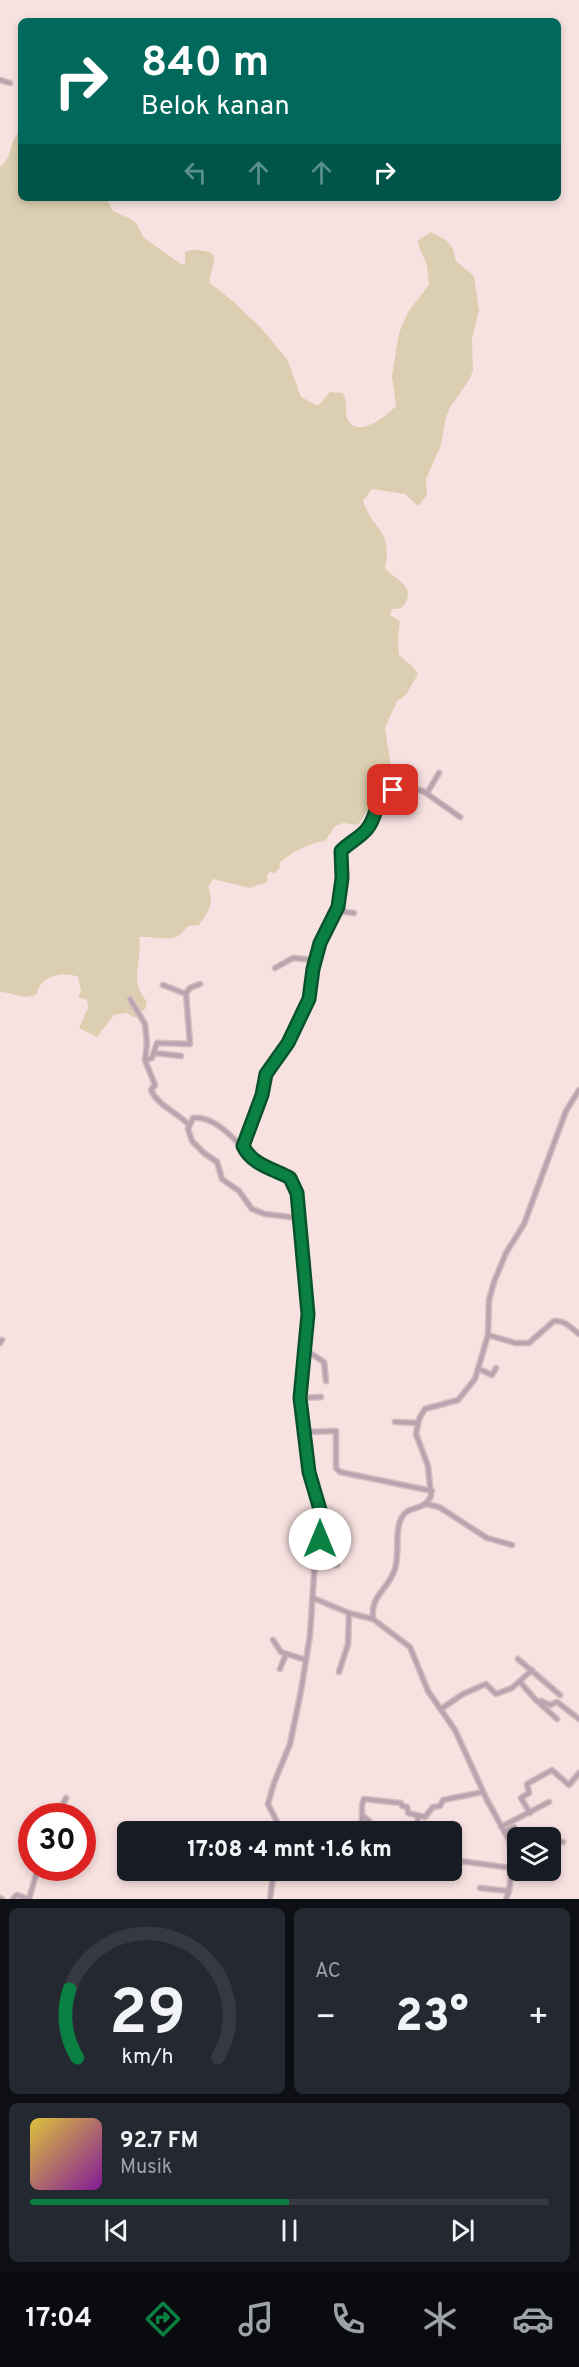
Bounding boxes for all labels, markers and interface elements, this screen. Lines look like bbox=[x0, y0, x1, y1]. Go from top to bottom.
text: 840 m bbox=[141, 38, 269, 91]
icon: right bbox=[42, 42, 120, 120]
text: Belok kanan bbox=[141, 90, 290, 124]
icon: left bbox=[179, 156, 212, 189]
icon: ahead bbox=[242, 156, 275, 189]
icon: ahead bbox=[305, 156, 338, 189]
icon: right bbox=[368, 156, 401, 189]
pin bbox=[367, 764, 418, 815]
icon: arrive bbox=[376, 773, 409, 806]
position arrow bbox=[288, 1507, 352, 1571]
speed limit sign: 30 bbox=[18, 1803, 96, 1881]
map controls bbox=[507, 1827, 561, 1881]
button: layers bbox=[507, 1827, 561, 1881]
text: 17:08 · 4 mnt · 1.6 km bbox=[187, 1837, 392, 1864]
text: AC bbox=[315, 1959, 341, 1985]
text: 29 bbox=[109, 1977, 185, 2056]
text: 23° bbox=[395, 1990, 469, 2047]
text: − bbox=[315, 1998, 336, 2040]
text: + bbox=[528, 1998, 549, 2040]
text: km/h bbox=[121, 2044, 173, 2071]
text: 92.7 FM bbox=[120, 2128, 198, 2155]
text: Musik bbox=[120, 2155, 172, 2181]
icon: previous bbox=[100, 2214, 133, 2247]
icon: pause bbox=[273, 2214, 306, 2247]
icon: next bbox=[446, 2214, 479, 2247]
icon: directions bbox=[142, 2298, 184, 2340]
icon: music bbox=[235, 2298, 277, 2340]
icon: phone bbox=[327, 2298, 369, 2340]
icon: climate bbox=[419, 2298, 461, 2340]
icon: car bbox=[512, 2298, 554, 2340]
text: 17:04 bbox=[25, 2302, 92, 2336]

